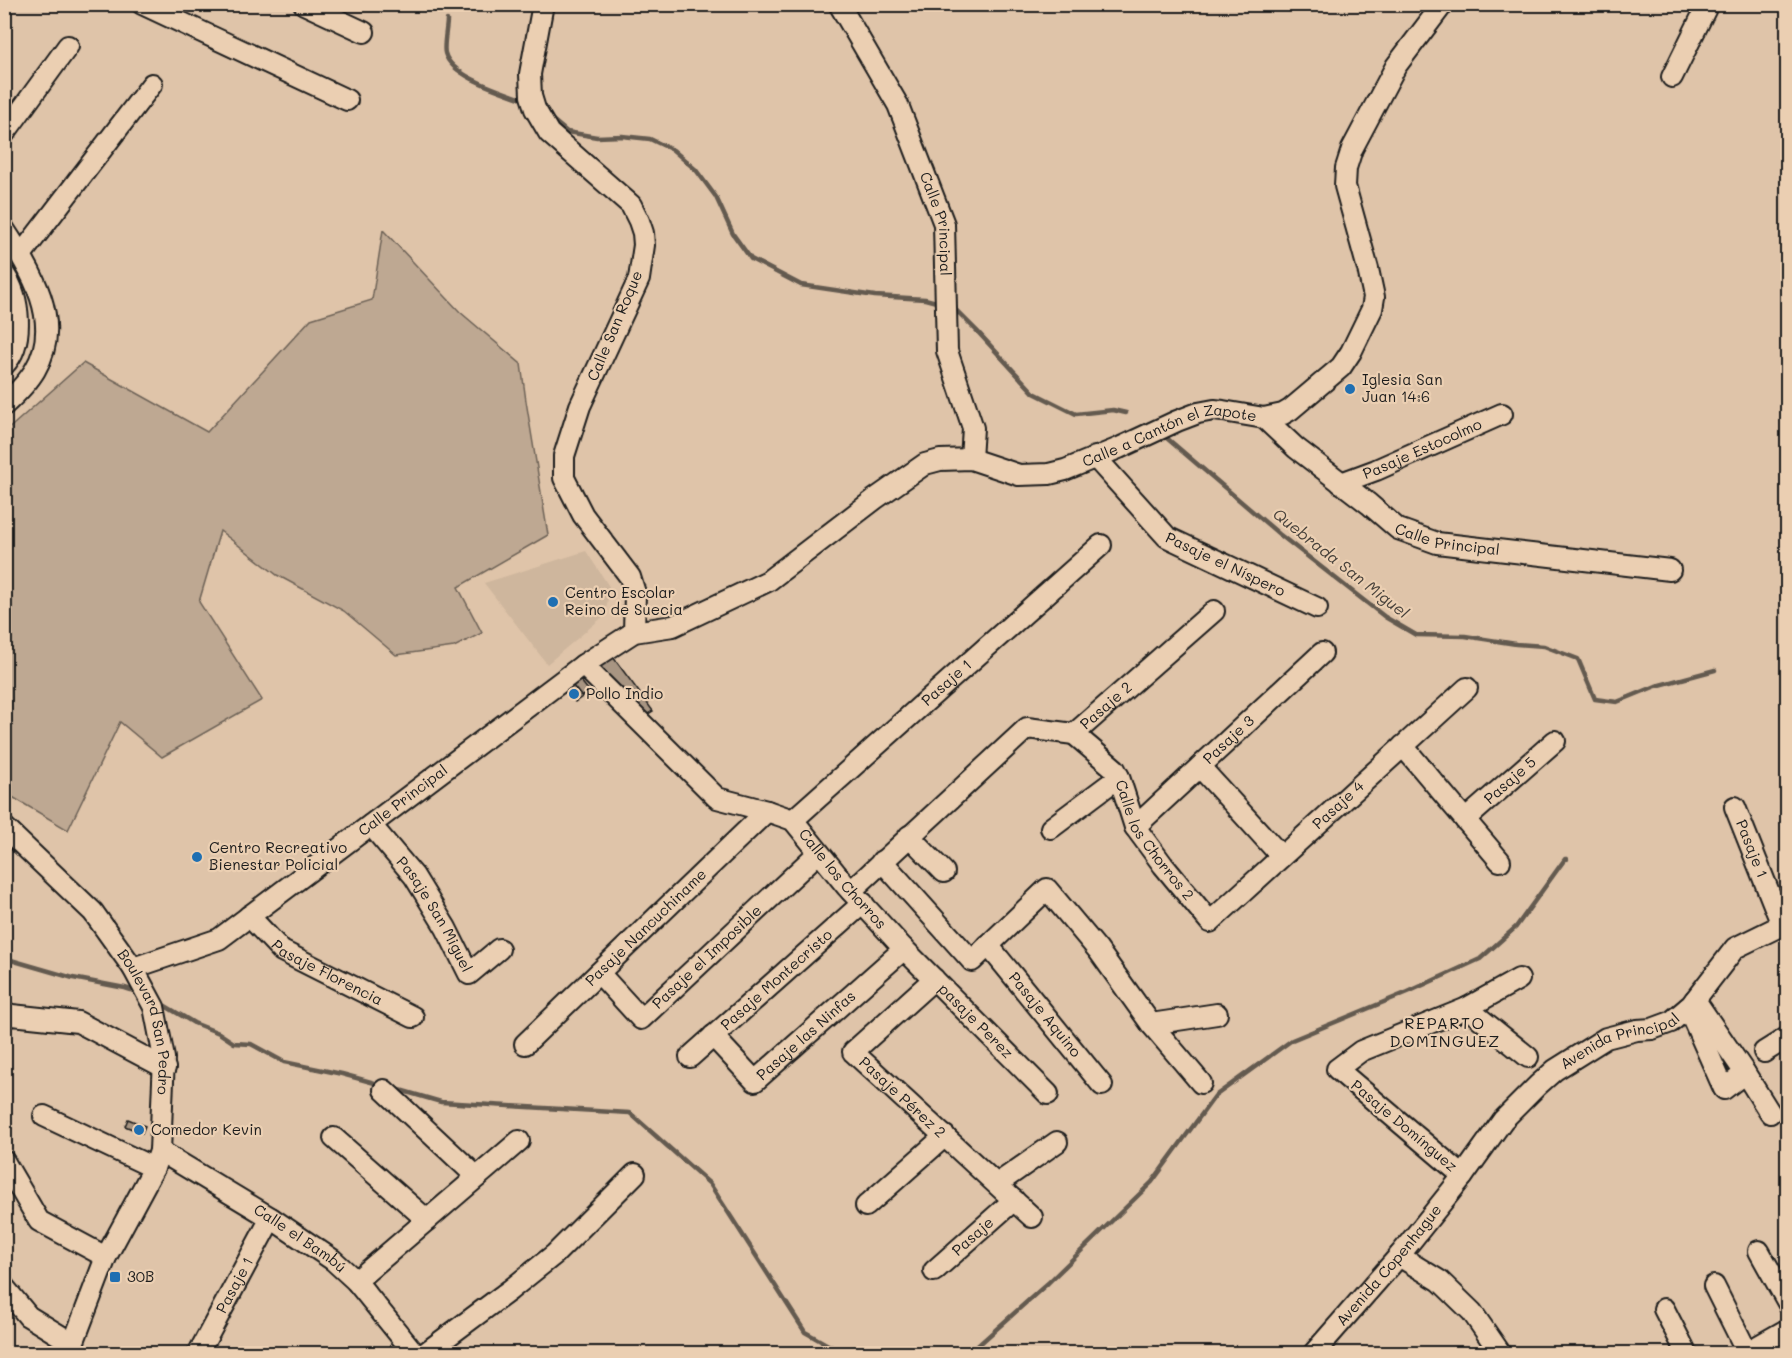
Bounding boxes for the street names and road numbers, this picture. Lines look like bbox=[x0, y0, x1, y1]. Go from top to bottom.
street label: Calle Principal bbox=[916, 169, 956, 276]
street label: Calle San Roque bbox=[582, 267, 646, 384]
street label: Calle a Cantón el Zapote bbox=[1079, 399, 1258, 471]
street label: Pasaje Estocolmo bbox=[1360, 413, 1485, 483]
street label: Calle Principal bbox=[1392, 518, 1501, 559]
street label: Pasaje el Níspero bbox=[1162, 527, 1289, 601]
street label: Pasaje 1 bbox=[917, 654, 975, 710]
street label: Pasaje 2 bbox=[1075, 677, 1136, 733]
street label: Pasaje 3 bbox=[1198, 710, 1258, 768]
street label: Pasaje 5 bbox=[1479, 751, 1540, 808]
street label: Calle Principal bbox=[354, 760, 451, 840]
street label: Pasaje 4 bbox=[1308, 776, 1368, 833]
street label: Calle los Chorros 2 bbox=[1112, 777, 1199, 904]
street label: Pasaje 1 bbox=[1732, 816, 1773, 881]
street label: Calle los Chorros bbox=[795, 824, 892, 933]
street label: Pasaje San Miguel bbox=[393, 852, 477, 975]
street label: Pasaje Nancuchiname bbox=[580, 864, 710, 990]
street label: Pasaje el Imposible bbox=[647, 900, 766, 1013]
street label: Pasaje Montecristo bbox=[716, 924, 836, 1034]
street label: Pasaje Florencia bbox=[267, 935, 387, 1009]
street label: Boulevard San Pedro bbox=[114, 945, 175, 1095]
street label: Pasaje Aquino bbox=[1005, 967, 1086, 1061]
street label: pasaje Perez bbox=[935, 979, 1018, 1062]
street label: Pasaje las Ninfas bbox=[752, 986, 859, 1084]
street label: Avenida Principal bbox=[1556, 1008, 1683, 1073]
street label: Pasaje Pérez 2 bbox=[855, 1052, 951, 1142]
street label: Pasaje Domínguez bbox=[1347, 1075, 1462, 1176]
street label: Calle el Bambú bbox=[250, 1199, 351, 1276]
street label: Avenida Copenhague bbox=[1331, 1200, 1446, 1330]
street label: Pasaje bbox=[947, 1212, 997, 1260]
street label: Pasaje 1 bbox=[211, 1253, 257, 1316]

